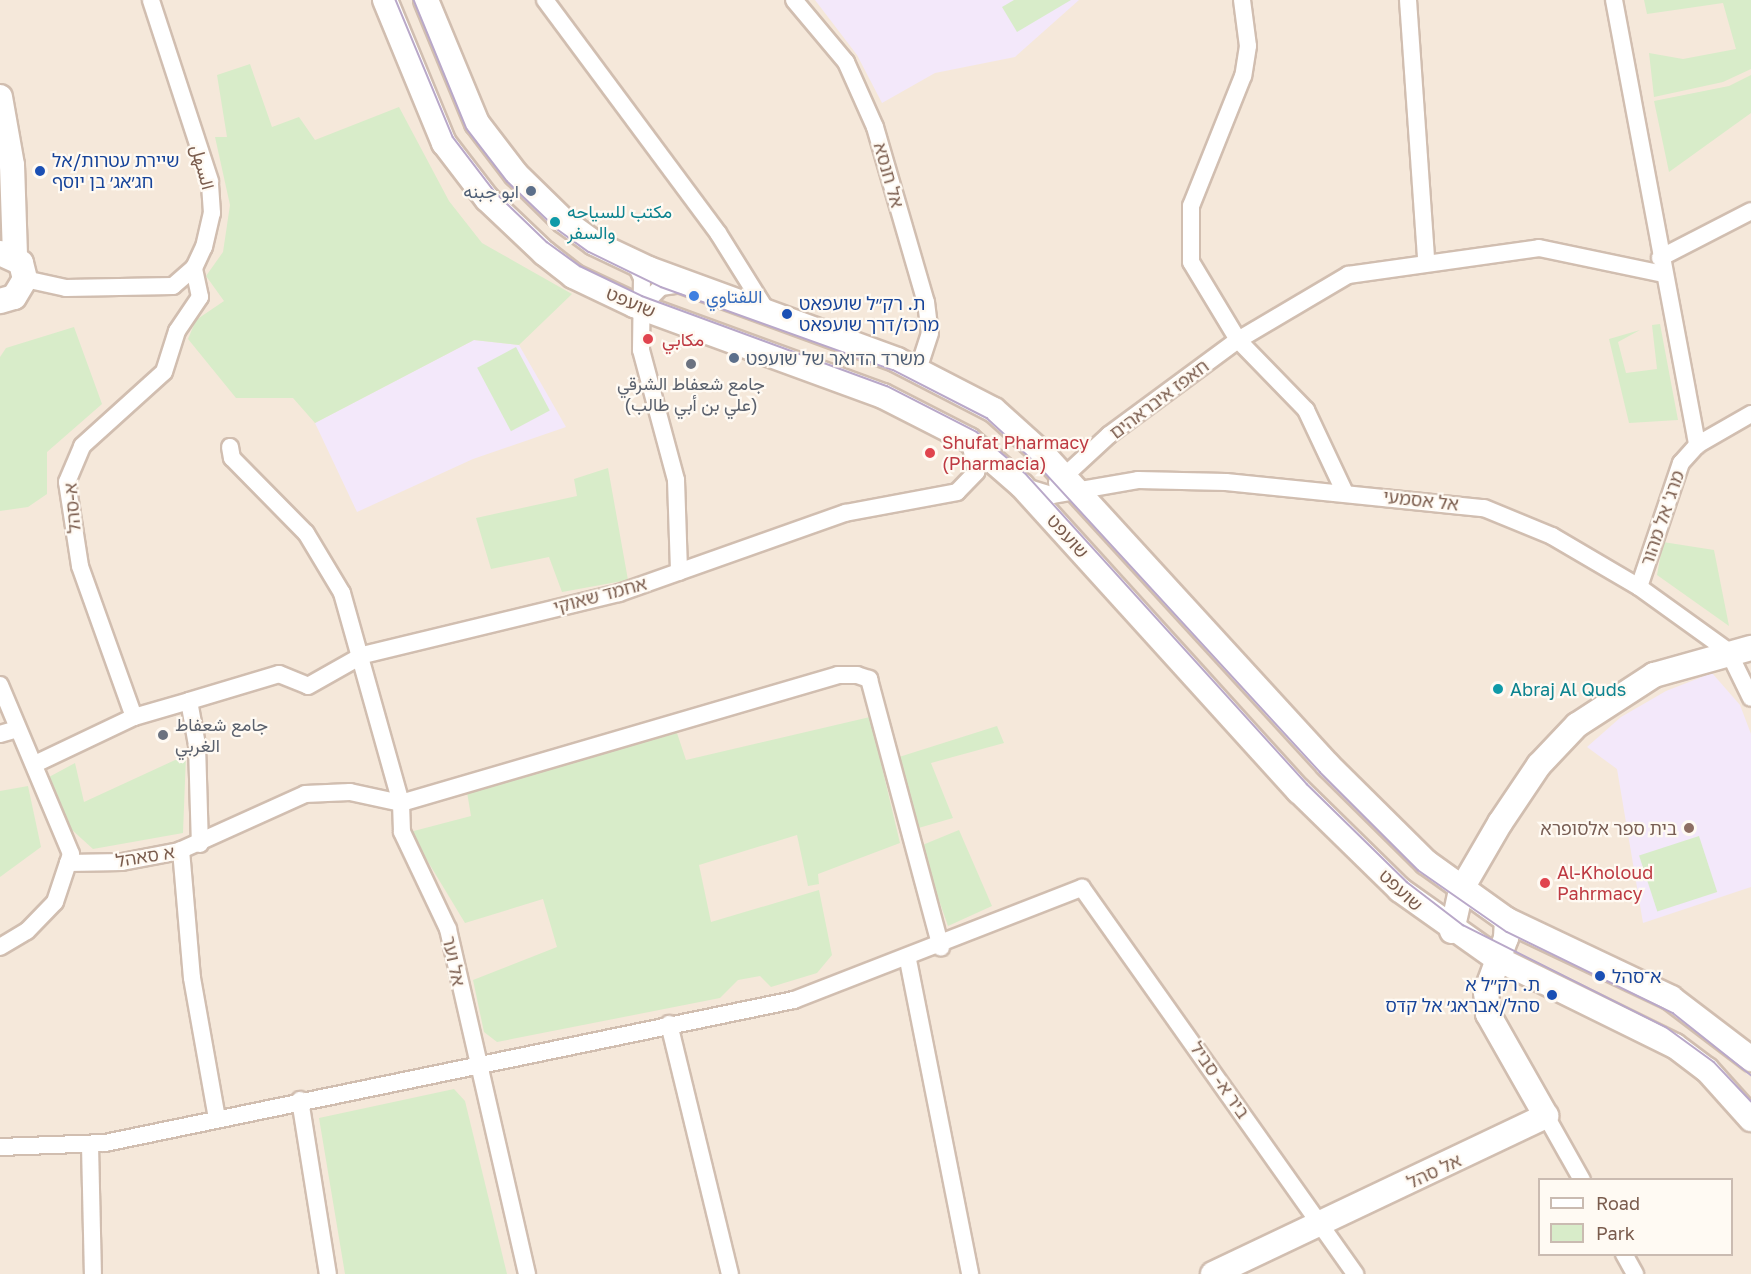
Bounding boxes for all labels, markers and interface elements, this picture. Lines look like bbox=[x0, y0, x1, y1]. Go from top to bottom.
street label: אל חנסא bbox=[869, 140, 909, 210]
street label: السهل bbox=[187, 142, 219, 192]
place label: שיירת עטרות/אל חג׳אג׳ בן יוסף bbox=[52, 150, 179, 192]
marker: שיירת עטרות/אל חג׳אג׳ בן יוסף bbox=[33, 164, 47, 178]
place label: ابو جبنه bbox=[463, 180, 519, 202]
marker: ابو جبنه bbox=[524, 184, 538, 198]
place label: مكتب للسياحه والسفر bbox=[567, 201, 672, 244]
marker: مكتب للسياحه والسفر bbox=[548, 215, 562, 229]
street label: שועפט bbox=[603, 282, 659, 322]
place label: اللفتاوي bbox=[706, 285, 762, 307]
marker: اللفتاوي bbox=[687, 289, 701, 303]
place label: ת. רק״ל שועפאט מרכז/דרך שועפאט bbox=[799, 293, 939, 336]
marker: ת. רק״ל שועפאט מרכז/דרך שועפאט bbox=[780, 307, 794, 321]
place label: مكابي bbox=[662, 328, 704, 350]
marker: مكابي bbox=[639, 330, 657, 348]
place label: משרד הדואר של שועפט bbox=[746, 347, 925, 369]
marker: משרד הדואר של שועפט bbox=[727, 351, 741, 365]
street label: חאפז איבראהים bbox=[1105, 355, 1213, 443]
marker: جامع شعفاط الشرقي (علي بن أبي طالب) bbox=[684, 357, 698, 371]
place label: جامع شعفاط الشرقي (علي بن أبي طالب) bbox=[617, 373, 765, 416]
place label: Shufat Pharmacy (Pharmacia) bbox=[942, 432, 1089, 474]
marker: Shufat Pharmacy (Pharmacia) bbox=[923, 446, 937, 460]
street label: מרג' אל מהור bbox=[1636, 467, 1688, 569]
street label: א-סהל bbox=[59, 482, 85, 534]
street label: אל אסמעי bbox=[1382, 485, 1460, 515]
street label: שועפט bbox=[1043, 510, 1093, 562]
street label: אחמד שאוקי bbox=[551, 572, 649, 618]
place label: Abraj Al Quds bbox=[1510, 678, 1626, 700]
marker: Abraj Al Quds bbox=[1491, 682, 1505, 696]
place label: جامع شعفاط الغربي bbox=[175, 714, 268, 756]
marker: جامع شعفاط الغربي bbox=[156, 728, 170, 742]
place label: בית ספר אלסופרא bbox=[1540, 817, 1677, 839]
marker: בית ספר אלסופרא bbox=[1682, 821, 1696, 835]
street label: א סאהל bbox=[114, 841, 176, 871]
place label: Al-Kholoud Pahrmacy bbox=[1557, 862, 1653, 904]
street label: שועפט bbox=[1375, 865, 1427, 915]
marker: Al-Kholoud Pahrmacy bbox=[1538, 876, 1552, 890]
street label: אל וער bbox=[438, 934, 470, 988]
place label: א־סהל bbox=[1612, 965, 1661, 987]
marker: א־סהל bbox=[1593, 969, 1607, 983]
place label: ת. רק״ל א סהל/אבראג׳ אל קדס bbox=[1385, 974, 1540, 1016]
marker: ת. רק״ל א סהל/אבראג׳ אל קדס bbox=[1545, 988, 1559, 1002]
street label: ביר א- סביל bbox=[1186, 1038, 1254, 1122]
street label: אל סהל bbox=[1403, 1149, 1465, 1193]
legend bbox=[1538, 1178, 1733, 1256]
text: Road bbox=[1596, 1192, 1640, 1214]
text: Park bbox=[1596, 1222, 1635, 1244]

